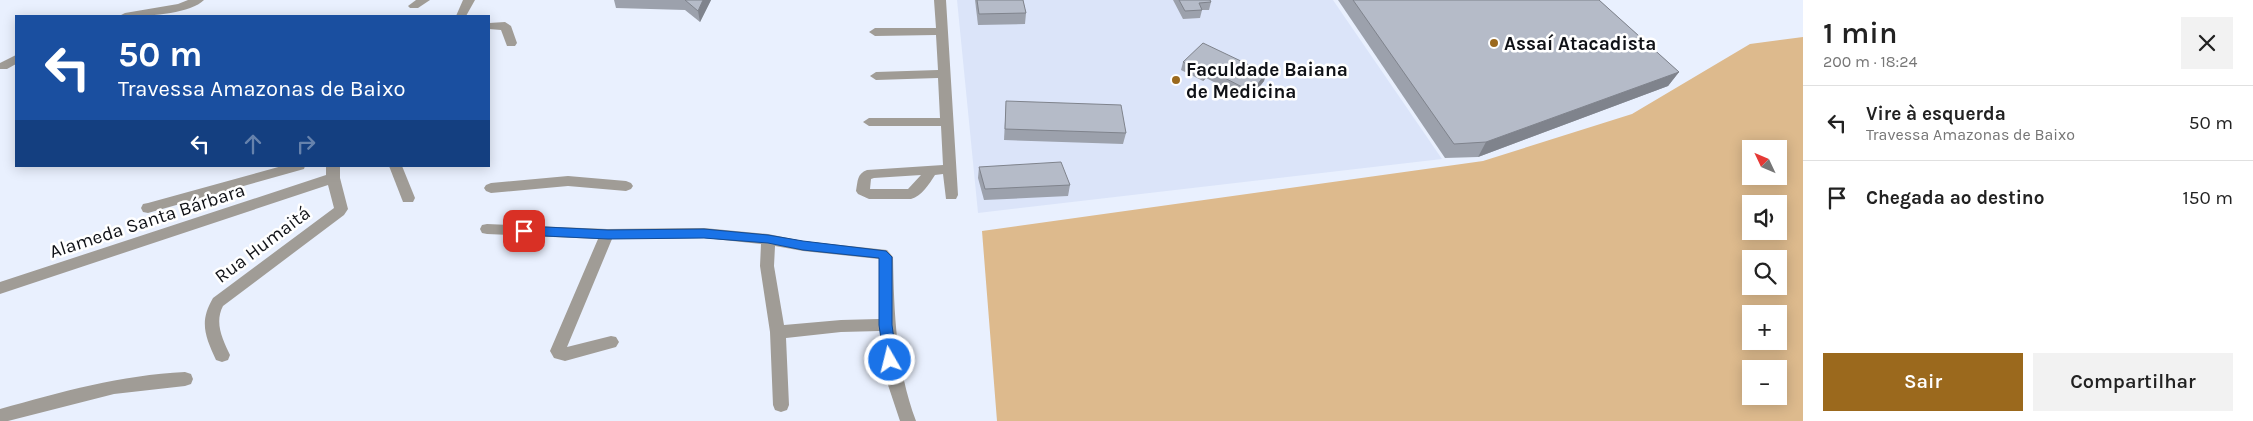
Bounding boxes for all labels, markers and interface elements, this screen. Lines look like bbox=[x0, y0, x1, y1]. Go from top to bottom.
text: 1 min bbox=[1823, 15, 1897, 51]
button: close bbox=[2181, 17, 2233, 69]
place label: Assaí Atacadista bbox=[1504, 33, 1656, 55]
text: 50 m bbox=[118, 34, 203, 75]
icon: left bbox=[35, 35, 100, 100]
marker: Assaí Atacadista bbox=[1488, 37, 1500, 49]
text: 200 m · 18:24 bbox=[1823, 52, 1918, 71]
place label: Faculdade Baiana de Medicina bbox=[1186, 59, 1348, 103]
marker: Faculdade Baiana de Medicina bbox=[1170, 74, 1182, 86]
text: Travessa Amazonas de Baixo bbox=[118, 76, 405, 102]
text: Vire à esquerda bbox=[1866, 103, 2006, 125]
icon: left bbox=[1823, 109, 1851, 137]
text: 50 m bbox=[2189, 112, 2233, 134]
text: Travessa Amazonas de Baixo bbox=[1866, 125, 2075, 144]
icon: left bbox=[186, 130, 214, 158]
icon: ahead bbox=[239, 130, 267, 158]
icon: right bbox=[292, 130, 320, 158]
north arrow bbox=[1742, 140, 1788, 185]
map controls bbox=[1742, 140, 1787, 405]
street label: Alameda Santa Bárbara bbox=[47, 179, 248, 263]
icon: arrive bbox=[1823, 184, 1851, 212]
text: Chegada ao destino bbox=[1866, 187, 2044, 209]
text: 150 m bbox=[2182, 187, 2233, 209]
button: sound bbox=[1742, 195, 1787, 240]
street label: Rua Humaitá bbox=[211, 202, 315, 288]
pin bbox=[503, 210, 545, 252]
icon: arrive bbox=[510, 217, 538, 245]
button: search bbox=[1742, 250, 1787, 295]
button: + bbox=[1742, 305, 1787, 350]
position arrow bbox=[863, 333, 915, 385]
button: Sair bbox=[1823, 353, 2023, 411]
button: Compartilhar bbox=[2033, 353, 2233, 411]
button: − bbox=[1742, 360, 1787, 405]

